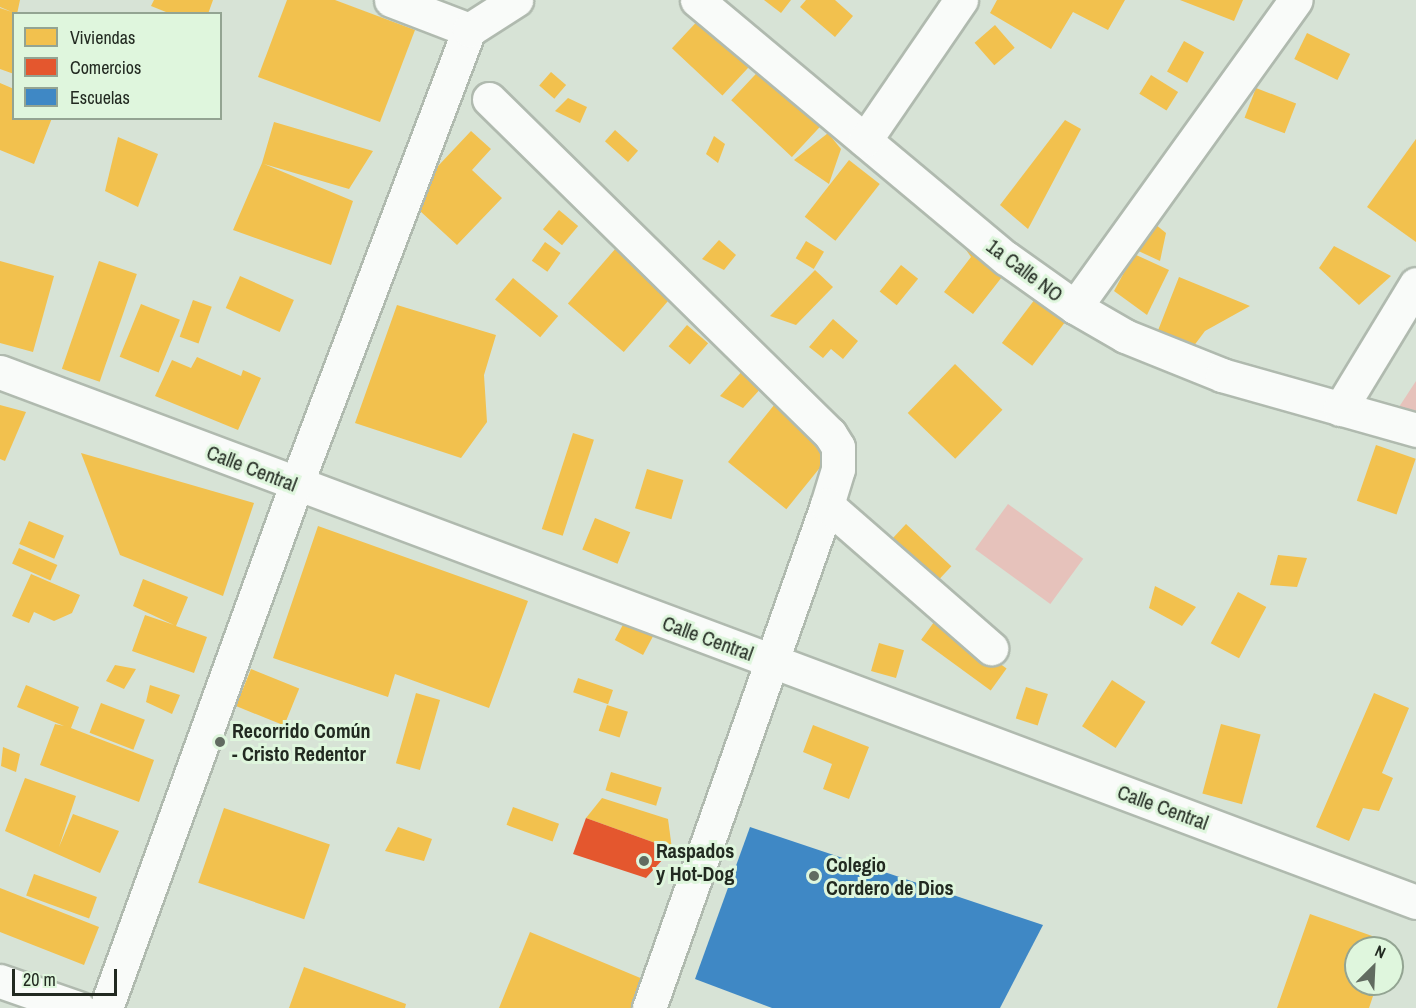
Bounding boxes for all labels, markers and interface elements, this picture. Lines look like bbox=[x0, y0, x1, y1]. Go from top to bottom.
legend bbox=[12, 12, 222, 120]
text: Viviendas bbox=[70, 25, 135, 50]
text: Comercios bbox=[70, 55, 141, 80]
text: Escuelas bbox=[70, 85, 130, 110]
street label: 1a Calle NO bbox=[982, 234, 1068, 306]
street label: Calle Central bbox=[203, 440, 301, 496]
street label: Calle Central bbox=[659, 611, 757, 665]
place label: Recorrido Común - Cristo Redentor bbox=[232, 718, 370, 765]
marker: Recorrido Común - Cristo Redentor bbox=[213, 735, 227, 749]
street label: Calle Central bbox=[1114, 780, 1212, 834]
place label: Raspados y Hot-Dog bbox=[656, 838, 734, 885]
place label: Colegio Cordero de Dios bbox=[826, 852, 954, 899]
marker: Raspados y Hot-Dog bbox=[637, 854, 651, 868]
marker: Colegio Cordero de Dios bbox=[807, 869, 821, 883]
north arrow bbox=[1344, 936, 1404, 996]
text: N bbox=[1372, 939, 1389, 963]
scale bar bbox=[15, 957, 120, 995]
text: 20 m bbox=[23, 967, 56, 992]

